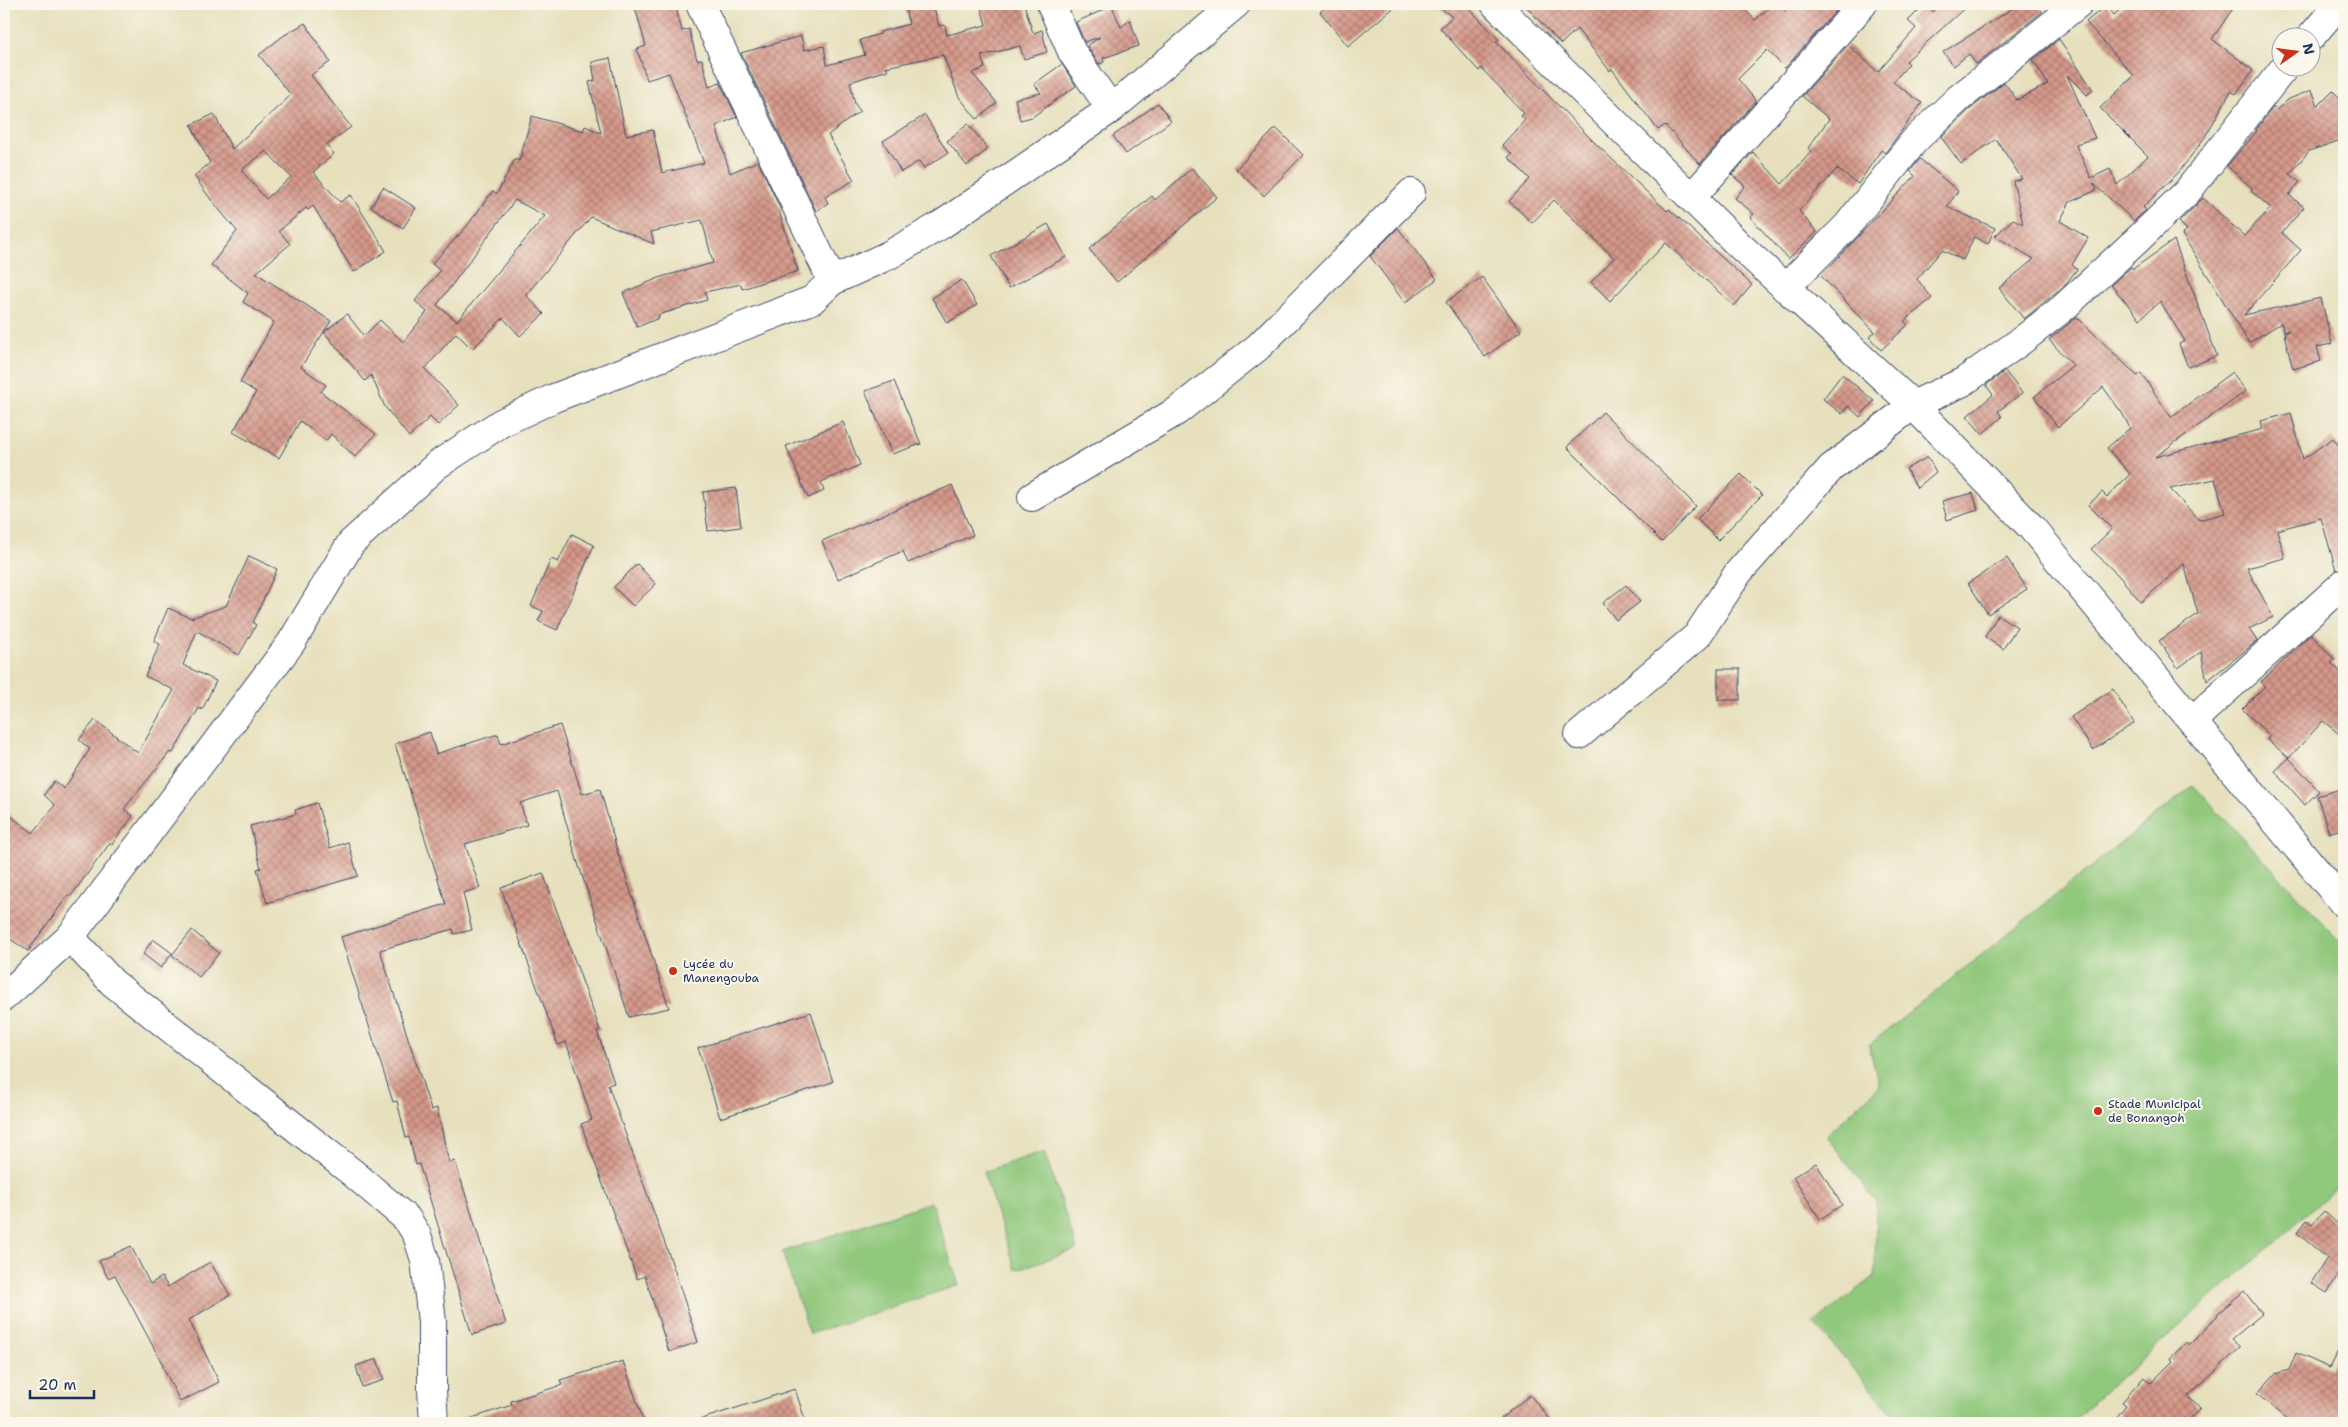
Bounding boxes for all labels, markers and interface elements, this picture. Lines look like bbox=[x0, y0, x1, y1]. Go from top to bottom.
north arrow bbox=[2270, 28, 2320, 78]
text: N bbox=[2299, 41, 2319, 56]
place label: Lycée du Manengouba bbox=[683, 956, 760, 986]
marker: Lycée du Manengouba bbox=[667, 965, 679, 977]
place label: Stade Municipal de Bonangoh bbox=[2108, 1096, 2201, 1126]
marker: Stade Municipal de Bonangoh bbox=[2092, 1105, 2104, 1117]
scale bar bbox=[30, 1367, 94, 1399]
text: 20 m bbox=[38, 1375, 77, 1395]

